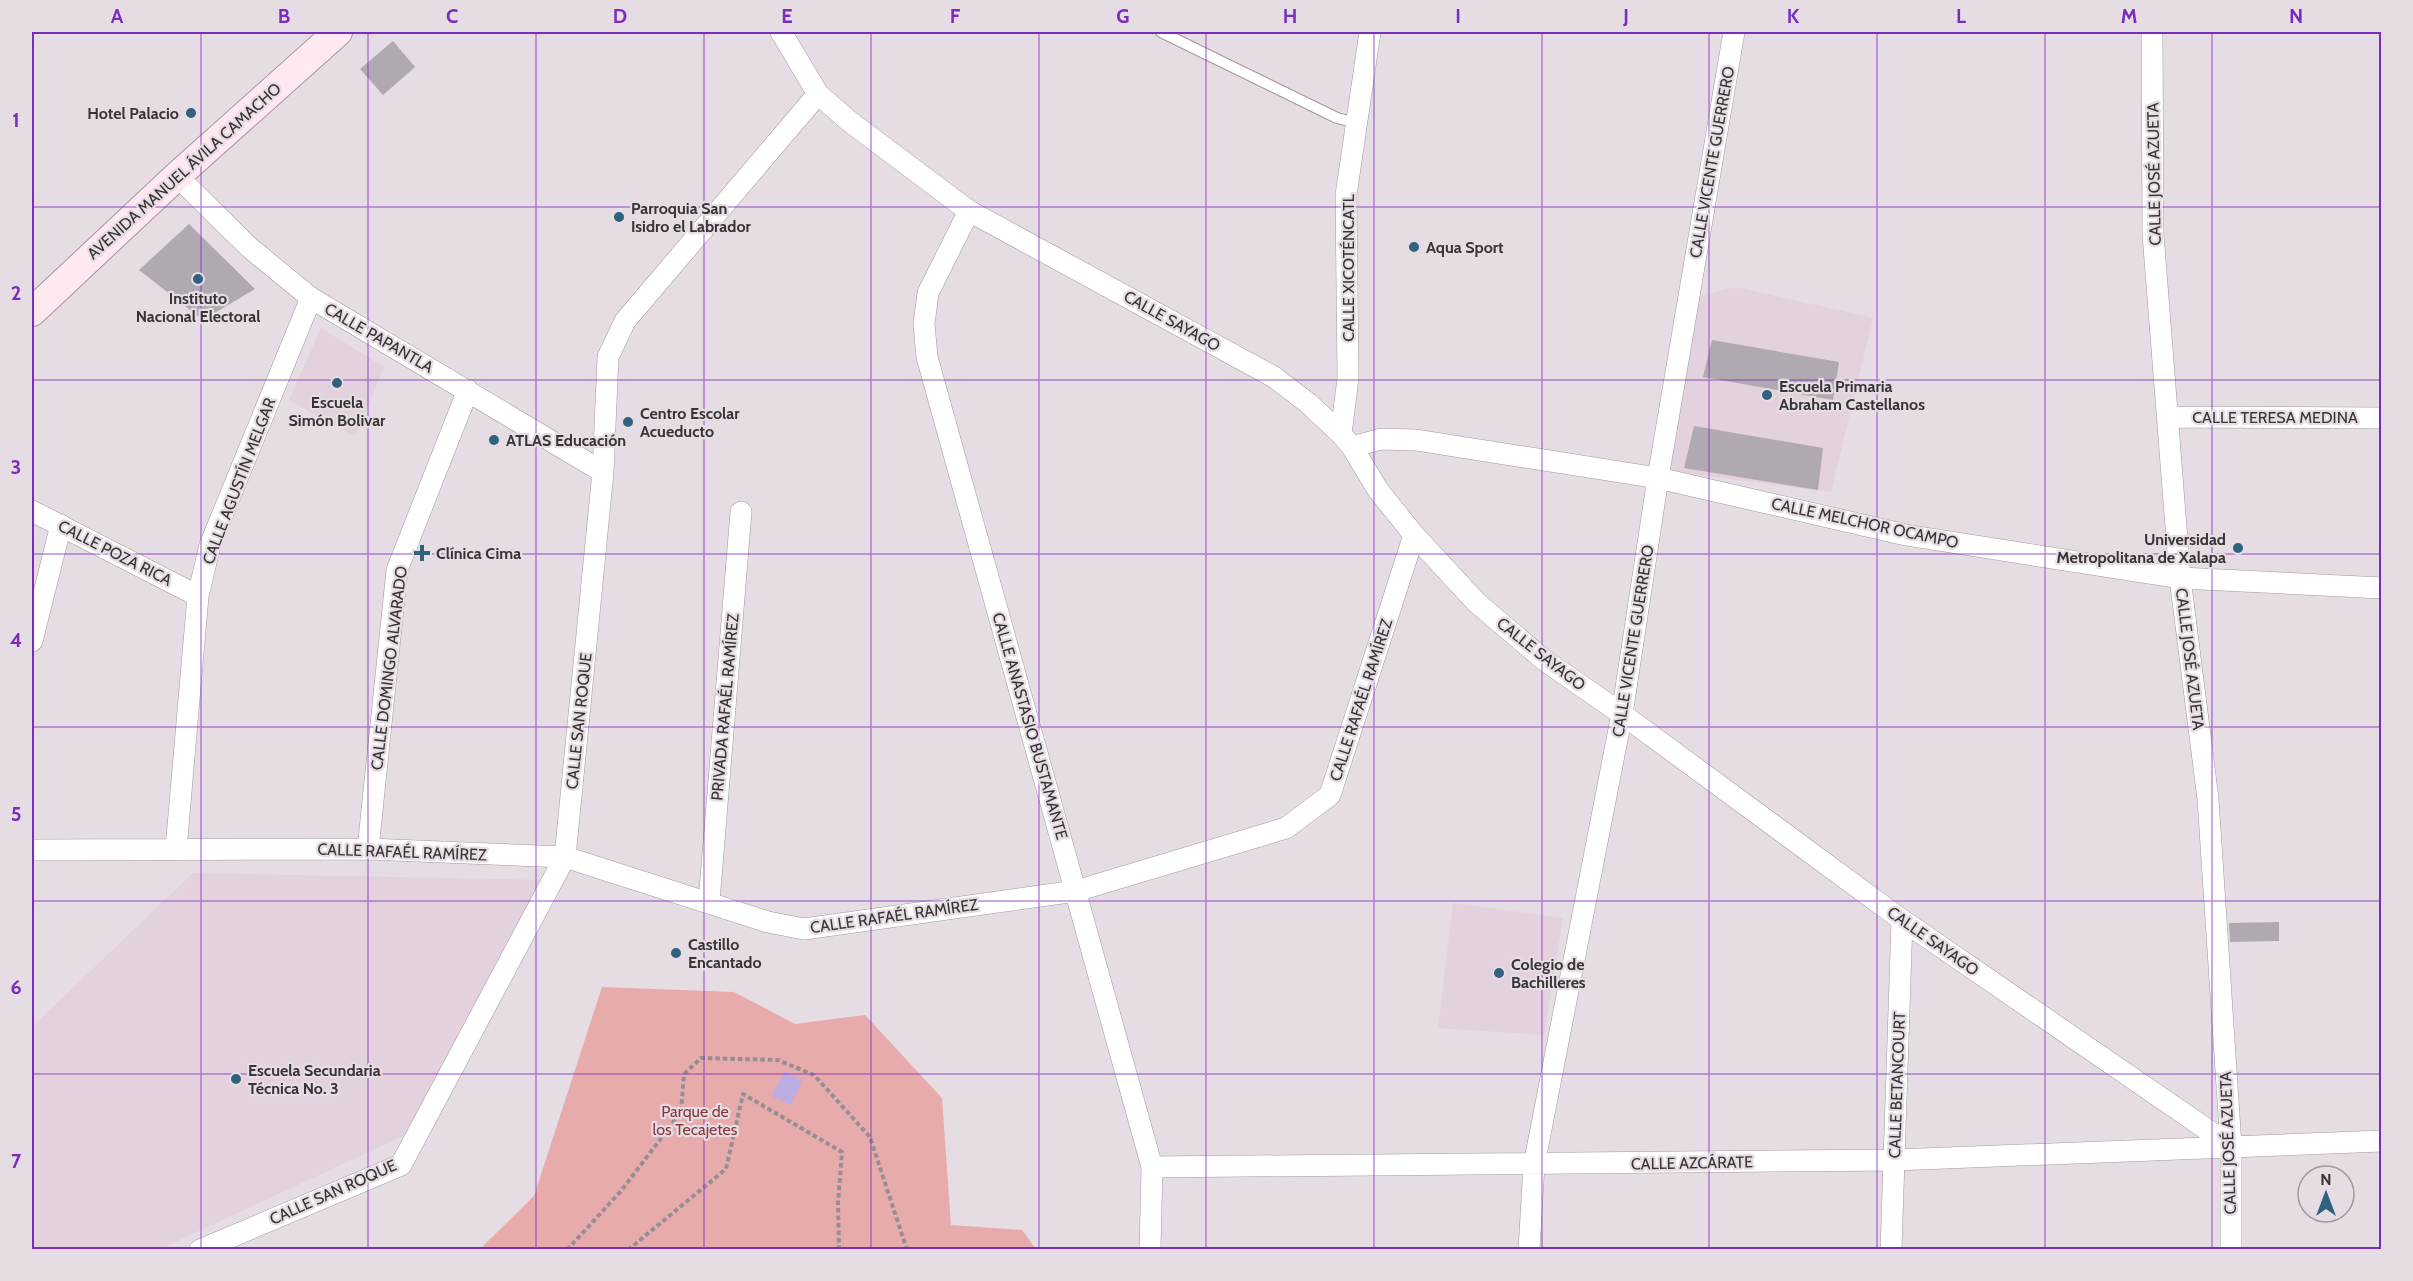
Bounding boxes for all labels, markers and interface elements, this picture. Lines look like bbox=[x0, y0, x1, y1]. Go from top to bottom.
text: A bbox=[111, 4, 124, 28]
text: B bbox=[278, 4, 290, 28]
text: C bbox=[446, 4, 458, 28]
text: D bbox=[613, 4, 627, 28]
text: E bbox=[781, 4, 793, 28]
text: F bbox=[950, 4, 961, 28]
text: G bbox=[1116, 4, 1130, 28]
text: H bbox=[1283, 4, 1297, 28]
text: I bbox=[1455, 4, 1461, 28]
text: J bbox=[1622, 4, 1629, 28]
text: K bbox=[1787, 4, 1800, 28]
text: L bbox=[1956, 4, 1966, 28]
text: M bbox=[2121, 4, 2137, 28]
text: N bbox=[2289, 4, 2303, 28]
street label: CALLE VICENTE GUERRERO bbox=[1686, 65, 1738, 259]
street label: AVENIDA MANUEL ÁVILA CAMACHO bbox=[83, 79, 285, 263]
street label: CALLE JOSÉ AZUETA bbox=[2143, 102, 2165, 246]
place label: Hotel Palacio bbox=[87, 104, 179, 123]
marker: Hotel Palacio bbox=[184, 106, 198, 120]
text: 1 bbox=[12, 108, 20, 132]
street label: CALLE XICOTÉNCATL bbox=[1339, 194, 1358, 342]
place label: Parroquia San Isidro el Labrador bbox=[631, 199, 752, 236]
marker: Parroquia San Isidro el Labrador bbox=[612, 210, 626, 224]
place label: Aqua Sport bbox=[1426, 238, 1504, 257]
marker: Aqua Sport bbox=[1407, 240, 1421, 254]
marker: Instituto Nacional Electoral bbox=[191, 272, 205, 286]
text: 2 bbox=[11, 281, 21, 305]
street label: CALLE SAYAGO bbox=[1121, 287, 1223, 355]
place label: Instituto Nacional Electoral bbox=[136, 289, 260, 326]
street label: CALLE PAPANTLA bbox=[321, 299, 437, 377]
marker: Escuela Simón Bolivar bbox=[330, 376, 344, 390]
place label: Escuela Primaria Abraham Castellanos bbox=[1779, 377, 1925, 414]
marker: Escuela Primaria Abraham Castellanos bbox=[1760, 388, 1774, 402]
place label: Escuela Simón Bolivar bbox=[289, 393, 386, 430]
street label: CALLE AGUSTÍN MELGAR bbox=[198, 395, 280, 567]
place label: Centro Escolar Acueducto bbox=[640, 404, 740, 441]
street label: CALLE TERESA MEDINA bbox=[2192, 408, 2358, 427]
marker: Centro Escolar Acueducto bbox=[621, 415, 635, 429]
place label: ATLAS Educación bbox=[506, 431, 626, 450]
marker: ATLAS Educación bbox=[487, 433, 501, 447]
text: 3 bbox=[11, 455, 21, 479]
street label: CALLE MELCHOR OCAMPO bbox=[1770, 494, 1960, 552]
street label: CALLE POZA RICA bbox=[55, 516, 175, 590]
place label: Universidad Metropolitana de Xalapa bbox=[2056, 530, 2226, 567]
marker: Universidad Metropolitana de Xalapa bbox=[2231, 541, 2245, 555]
marker: Clínica Cima bbox=[413, 544, 431, 562]
place label: Clínica Cima bbox=[436, 544, 521, 563]
street label: CALLE VICENTE GUERRERO bbox=[1608, 544, 1658, 738]
street label: CALLE DOMINGO ALVARADO bbox=[367, 565, 411, 771]
street label: CALLE JOSÉ AZUETA bbox=[2172, 587, 2208, 731]
street label: CALLE ANASTASIO BUSTAMANTE bbox=[988, 610, 1072, 842]
street label: PRIVADA RAFAÉL RAMÍREZ bbox=[707, 612, 743, 801]
street label: CALLE SAYAGO bbox=[1493, 614, 1589, 694]
street label: CALLE RAFAÉL RAMÍREZ bbox=[1326, 616, 1396, 783]
text: 4 bbox=[10, 628, 22, 652]
street label: CALLE SAN ROQUE bbox=[562, 652, 596, 790]
text: 5 bbox=[11, 802, 21, 826]
street label: CALLE RAFAÉL RAMÍREZ bbox=[317, 840, 487, 864]
street label: CALLE RAFAÉL RAMÍREZ bbox=[809, 895, 979, 937]
street label: CALLE SAYAGO bbox=[1884, 902, 1982, 980]
place label: Castillo Encantado bbox=[688, 935, 762, 972]
marker: Castillo Encantado bbox=[669, 946, 683, 960]
place label: Colegio de Bachilleres bbox=[1511, 955, 1586, 992]
marker: Colegio de Bachilleres bbox=[1492, 966, 1506, 980]
text: 6 bbox=[10, 975, 22, 999]
street label: CALLE BETANCOURT bbox=[1885, 1011, 1909, 1159]
place label: Escuela Secundaria Técnica No. 3 bbox=[248, 1061, 381, 1098]
street label: CALLE JOSÉ AZUETA bbox=[2216, 1071, 2240, 1215]
marker: Escuela Secundaria Técnica No. 3 bbox=[229, 1072, 243, 1086]
park label: Parque de los Tecajetes bbox=[653, 1102, 738, 1139]
text: 7 bbox=[11, 1149, 22, 1173]
street label: CALLE AZCÁRATE bbox=[1631, 1152, 1753, 1174]
street label: CALLE SAN ROQUE bbox=[267, 1155, 400, 1229]
north arrow bbox=[2296, 1164, 2356, 1224]
text: N bbox=[2320, 1170, 2332, 1189]

